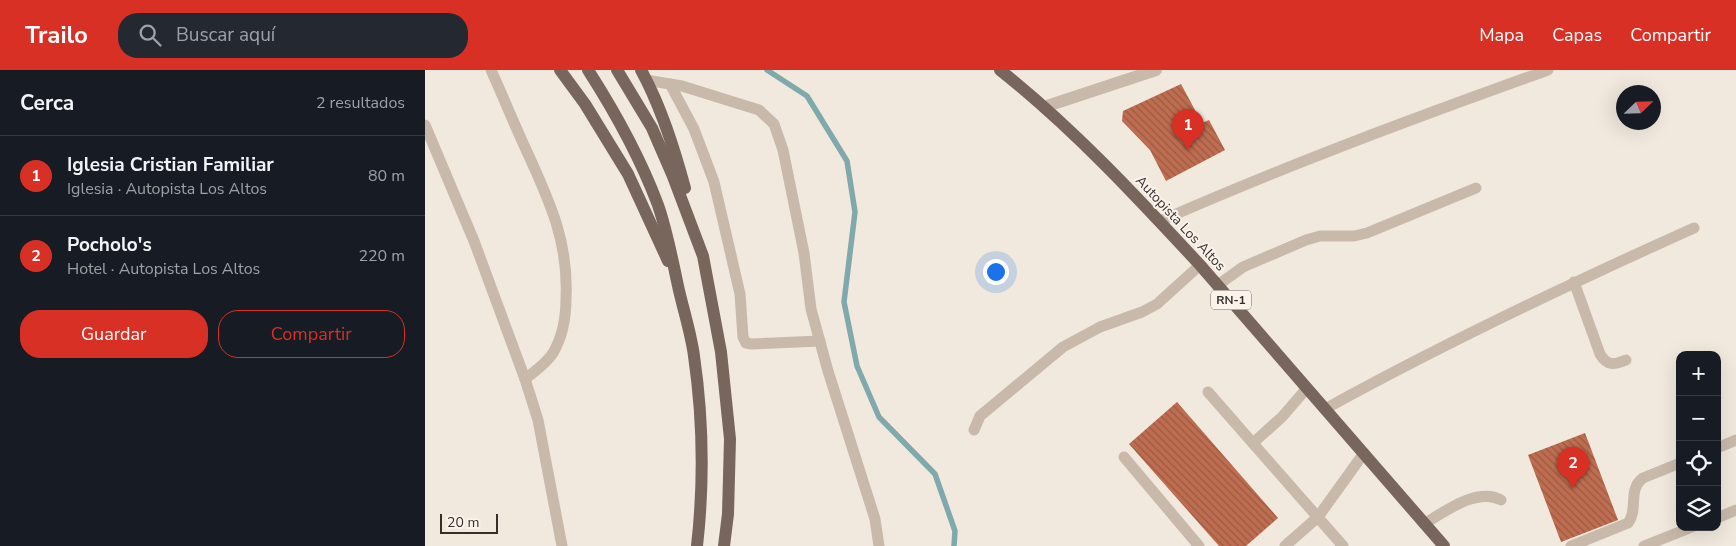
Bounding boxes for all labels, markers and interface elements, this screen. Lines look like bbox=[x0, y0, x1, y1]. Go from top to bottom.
search box bbox=[118, 13, 468, 58]
text: Trailo bbox=[25, 19, 88, 51]
icon: search bbox=[136, 21, 164, 49]
text: Buscar aquí bbox=[176, 22, 275, 48]
text: Mapa bbox=[1479, 23, 1524, 47]
text: Capas bbox=[1552, 23, 1602, 47]
text: Compartir bbox=[1630, 23, 1711, 47]
north arrow bbox=[1616, 85, 1661, 130]
text: Cerca bbox=[20, 89, 74, 117]
text: 2 resultados bbox=[316, 92, 405, 114]
pin: 1 bbox=[1172, 109, 1204, 150]
text: Iglesia Cristian Familiar bbox=[67, 152, 274, 178]
text: 1 bbox=[31, 165, 41, 187]
text: 80 m bbox=[368, 165, 405, 187]
street label: Autopista Los Altos bbox=[1131, 172, 1230, 275]
text: Iglesia · Autopista Los Altos bbox=[67, 178, 267, 200]
text: Pocholo's bbox=[67, 232, 152, 258]
text: 2 bbox=[31, 245, 41, 267]
text: 220 m bbox=[358, 245, 405, 267]
text: Hotel · Autopista Los Altos bbox=[67, 258, 260, 280]
your location bbox=[983, 259, 1009, 285]
road number: RN-1 bbox=[1211, 290, 1251, 310]
button: Guardar bbox=[20, 310, 208, 358]
button: Compartir bbox=[218, 310, 405, 358]
map controls bbox=[1676, 351, 1721, 531]
button: + bbox=[1676, 351, 1721, 396]
button: − bbox=[1676, 396, 1721, 441]
button: locate bbox=[1676, 441, 1721, 486]
pin: 2 bbox=[1557, 447, 1589, 488]
button: layers bbox=[1676, 486, 1721, 531]
scale bar bbox=[440, 511, 497, 534]
text: 20 m bbox=[447, 513, 479, 532]

